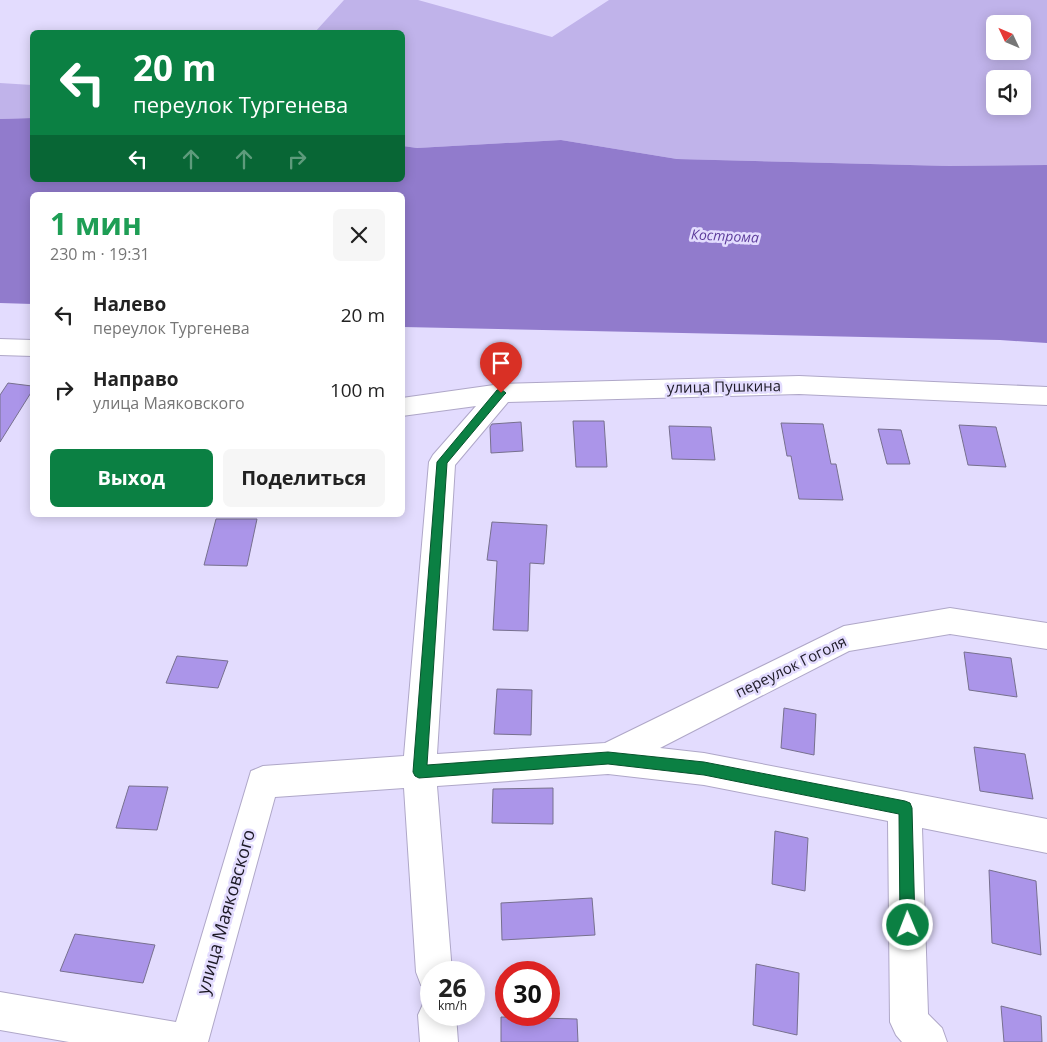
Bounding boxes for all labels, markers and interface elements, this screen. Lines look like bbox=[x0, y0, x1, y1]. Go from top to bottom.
north arrow bbox=[986, 15, 1031, 60]
map controls bbox=[986, 15, 1031, 115]
text: 20 m bbox=[133, 44, 216, 91]
icon: left bbox=[50, 50, 115, 115]
button: sound bbox=[986, 70, 1031, 115]
text: переулок Тургенева bbox=[133, 89, 348, 119]
icon: left bbox=[124, 145, 152, 173]
icon: ahead bbox=[177, 145, 205, 173]
icon: ahead bbox=[230, 145, 258, 173]
icon: right bbox=[283, 145, 311, 173]
text: 1 мин bbox=[50, 203, 142, 244]
button: close bbox=[333, 209, 385, 261]
water label: Кострома bbox=[691, 224, 759, 247]
text: 230 m · 19:31 bbox=[50, 243, 150, 265]
text: Налево bbox=[93, 291, 166, 317]
icon: left bbox=[50, 301, 78, 329]
text: 20 m bbox=[341, 302, 385, 328]
text: переулок Тургенева bbox=[93, 317, 250, 339]
pin bbox=[480, 342, 522, 393]
icon: arrive bbox=[487, 349, 515, 377]
text: Направо bbox=[93, 366, 179, 392]
street label: улица Пушкина bbox=[667, 375, 781, 397]
icon: right bbox=[50, 376, 78, 404]
text: 100 m bbox=[330, 377, 385, 403]
text: улица Маяковского bbox=[93, 392, 245, 414]
button: Выход bbox=[50, 449, 213, 507]
button: Поделиться bbox=[223, 449, 385, 507]
street label: переулок Гоголя bbox=[732, 631, 849, 702]
street label: улица Маяковского bbox=[190, 826, 260, 997]
position arrow bbox=[881, 898, 933, 950]
speed limit sign: 30 bbox=[495, 961, 560, 1026]
text: 26 bbox=[438, 970, 467, 1004]
text: km/h bbox=[438, 997, 467, 1014]

